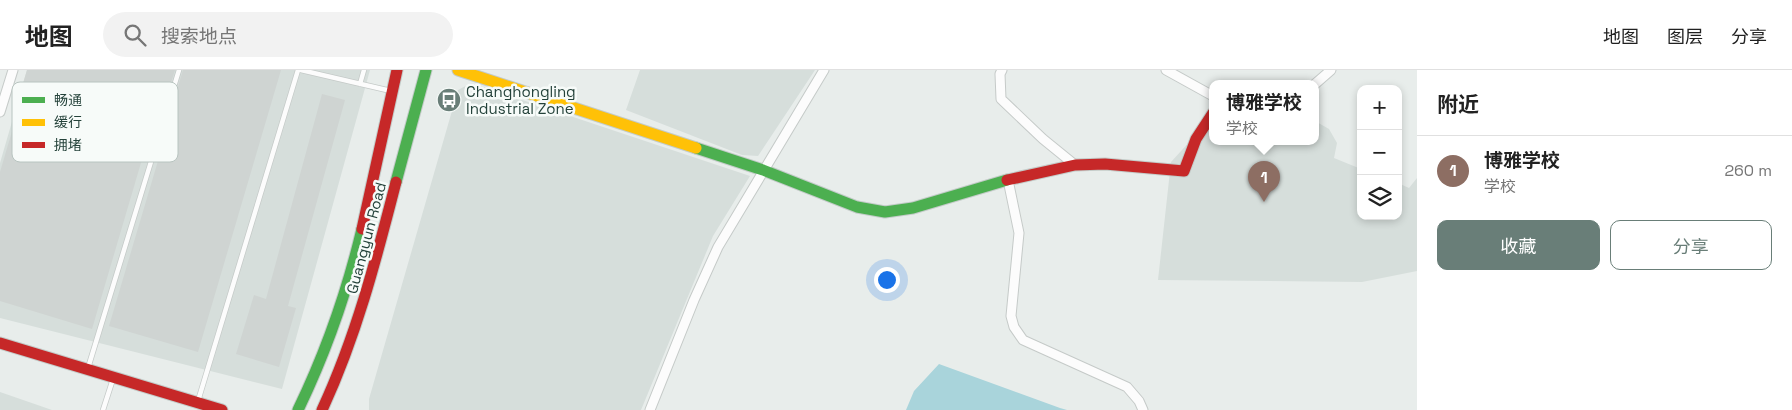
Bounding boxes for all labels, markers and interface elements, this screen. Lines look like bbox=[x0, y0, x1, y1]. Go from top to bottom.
search box bbox=[103, 12, 453, 57]
text: 地图 bbox=[25, 21, 73, 52]
icon: search bbox=[121, 21, 149, 49]
text: 搜索地点 bbox=[161, 24, 237, 49]
text: 地图 bbox=[1603, 25, 1639, 48]
text: 图层 bbox=[1667, 25, 1703, 48]
text: 分享 bbox=[1731, 25, 1767, 48]
popup bbox=[1209, 80, 1319, 145]
legend bbox=[12, 82, 178, 162]
place label: Changhongling Industrial Zone bbox=[466, 82, 576, 118]
map controls bbox=[1357, 85, 1402, 220]
button: + bbox=[1357, 85, 1402, 130]
bus stop icon: Changhongling Industrial Zone bbox=[436, 87, 462, 113]
text: 博雅学校 bbox=[1226, 90, 1302, 115]
text: 畅通 bbox=[54, 91, 82, 109]
text: 附近 bbox=[1437, 91, 1479, 118]
text: 缓行 bbox=[54, 113, 82, 131]
text: 学校 bbox=[1226, 118, 1258, 139]
button: − bbox=[1357, 130, 1402, 175]
text: 拥堵 bbox=[54, 136, 82, 154]
text: 博雅学校 bbox=[1484, 148, 1560, 173]
text: 1 bbox=[1449, 160, 1457, 181]
text: 260 m bbox=[1724, 160, 1772, 181]
pin: 1 bbox=[1248, 161, 1280, 202]
button: layers bbox=[1357, 175, 1402, 220]
text: 学校 bbox=[1484, 176, 1516, 197]
street label: Guangyun Road bbox=[342, 180, 390, 296]
button: 收藏 bbox=[1437, 220, 1600, 270]
button: 分享 bbox=[1610, 220, 1772, 270]
your location bbox=[874, 267, 900, 293]

